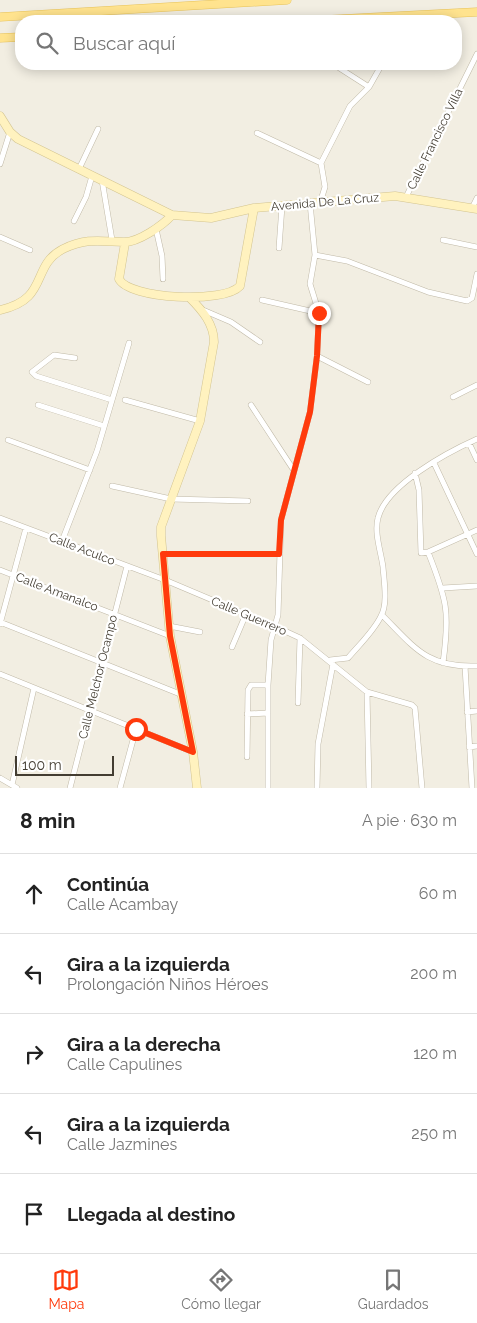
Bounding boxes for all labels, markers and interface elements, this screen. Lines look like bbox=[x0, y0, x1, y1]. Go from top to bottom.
search box bbox=[15, 15, 462, 70]
icon: search bbox=[33, 29, 61, 57]
text: Buscar aquí bbox=[73, 32, 175, 54]
street label: Calle Francisco Villa bbox=[404, 86, 466, 192]
street label: Avenida De La Cruz bbox=[270, 190, 380, 214]
route end bbox=[308, 302, 331, 325]
street label: Calle Aculco bbox=[47, 530, 117, 568]
street label: Calle Amanalco bbox=[14, 570, 100, 614]
street label: Calle Guerrero bbox=[209, 594, 289, 638]
street label: Calle Melchor Ocampo bbox=[76, 613, 120, 741]
route start bbox=[125, 718, 148, 741]
scale bar bbox=[15, 753, 114, 776]
text: 100 m bbox=[22, 757, 62, 773]
text: 8 min bbox=[20, 808, 75, 833]
text: A pie · 630 m bbox=[362, 811, 457, 830]
text: Continúa bbox=[67, 873, 149, 895]
icon: ahead bbox=[20, 880, 48, 908]
text: 60 m bbox=[419, 884, 457, 903]
text: Calle Acambay bbox=[67, 895, 178, 914]
text: Gira a la izquierda bbox=[67, 953, 230, 975]
icon: left bbox=[20, 960, 48, 988]
text: 200 m bbox=[410, 964, 457, 983]
text: Prolongación Niños Héroes bbox=[67, 975, 268, 994]
text: Gira a la derecha bbox=[67, 1033, 221, 1055]
icon: right bbox=[20, 1040, 48, 1068]
text: 120 m bbox=[413, 1044, 457, 1063]
text: Calle Capulines bbox=[67, 1055, 182, 1074]
text: Gira a la izquierda bbox=[67, 1113, 230, 1135]
icon: left bbox=[20, 1120, 48, 1148]
text: 250 m bbox=[411, 1124, 457, 1143]
text: Calle Jazmines bbox=[67, 1135, 177, 1154]
icon: arrive bbox=[20, 1200, 48, 1228]
text: Llegada al destino bbox=[67, 1203, 235, 1225]
tab: Mapa bbox=[48, 1266, 84, 1312]
tab: Cómo llegar bbox=[181, 1266, 261, 1312]
tab: Guardados bbox=[358, 1266, 429, 1312]

